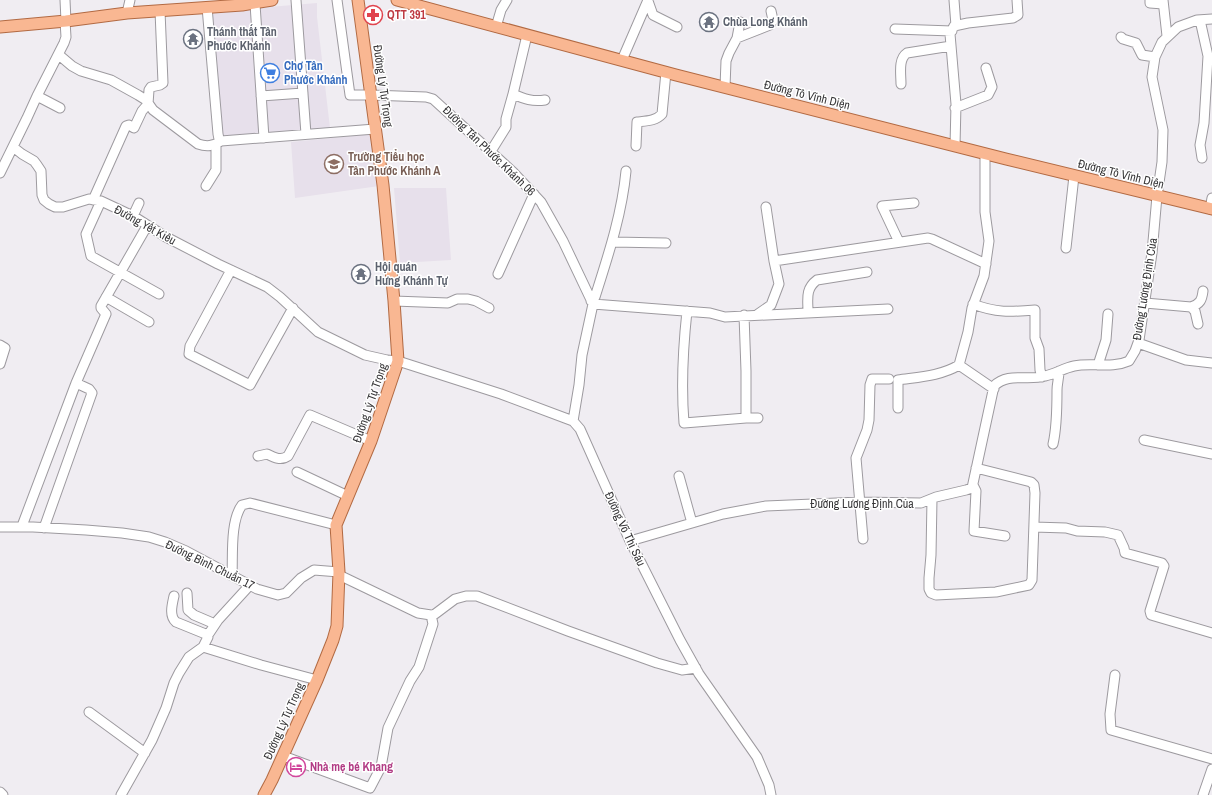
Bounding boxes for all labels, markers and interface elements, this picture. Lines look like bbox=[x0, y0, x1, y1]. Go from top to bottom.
pharmacy icon: QTT 391 bbox=[362, 4, 384, 26]
place label: QTT 391 bbox=[387, 7, 426, 23]
temple icon: Chùa Long Khánh bbox=[698, 11, 720, 33]
place label: Chùa Long Khánh bbox=[723, 14, 808, 30]
place label: Thánh thất Tân Phước Khánh bbox=[207, 24, 277, 54]
temple icon: Thánh thất Tân Phước Khánh bbox=[182, 28, 204, 50]
street label: Đường Lý Tự Trọng bbox=[369, 44, 397, 129]
place label: Chợ Tân Phước Khánh bbox=[284, 58, 347, 88]
supermarket icon: Chợ Tân Phước Khánh bbox=[259, 62, 281, 84]
street label: Đường Tô Vĩnh Diện bbox=[762, 77, 852, 113]
street label: Đường Tân Phước Khánh 06 bbox=[439, 102, 539, 200]
place label: Trường Tiểu học Tân Phước Khánh A bbox=[348, 149, 441, 179]
school or university icon: Trường Tiểu học Tân Phước Khánh A bbox=[323, 153, 345, 175]
street label: Đường Tô Vĩnh Diện bbox=[1076, 156, 1166, 192]
street label: Đường Yết Kiêu bbox=[111, 201, 179, 249]
street label: Đường Lương Định Của bbox=[1129, 236, 1161, 341]
place label: Hội quán Hưng Khánh Tự bbox=[375, 259, 449, 289]
temple icon: Hội quán Hưng Khánh Tự bbox=[350, 263, 372, 285]
street label: Đường Lý Tự Trọng bbox=[349, 361, 391, 445]
street label: Đường Võ Thị Sáu bbox=[601, 489, 649, 569]
street label: Đường Lương Định Của bbox=[810, 496, 914, 512]
street label: Đường Bình Chuẩn 17 bbox=[163, 536, 258, 594]
street label: Đường Lý Tự Trọng bbox=[260, 679, 308, 762]
hotel icon: Nhà mẹ bé Khang bbox=[285, 756, 307, 778]
place label: Nhà mẹ bé Khang bbox=[310, 759, 393, 775]

